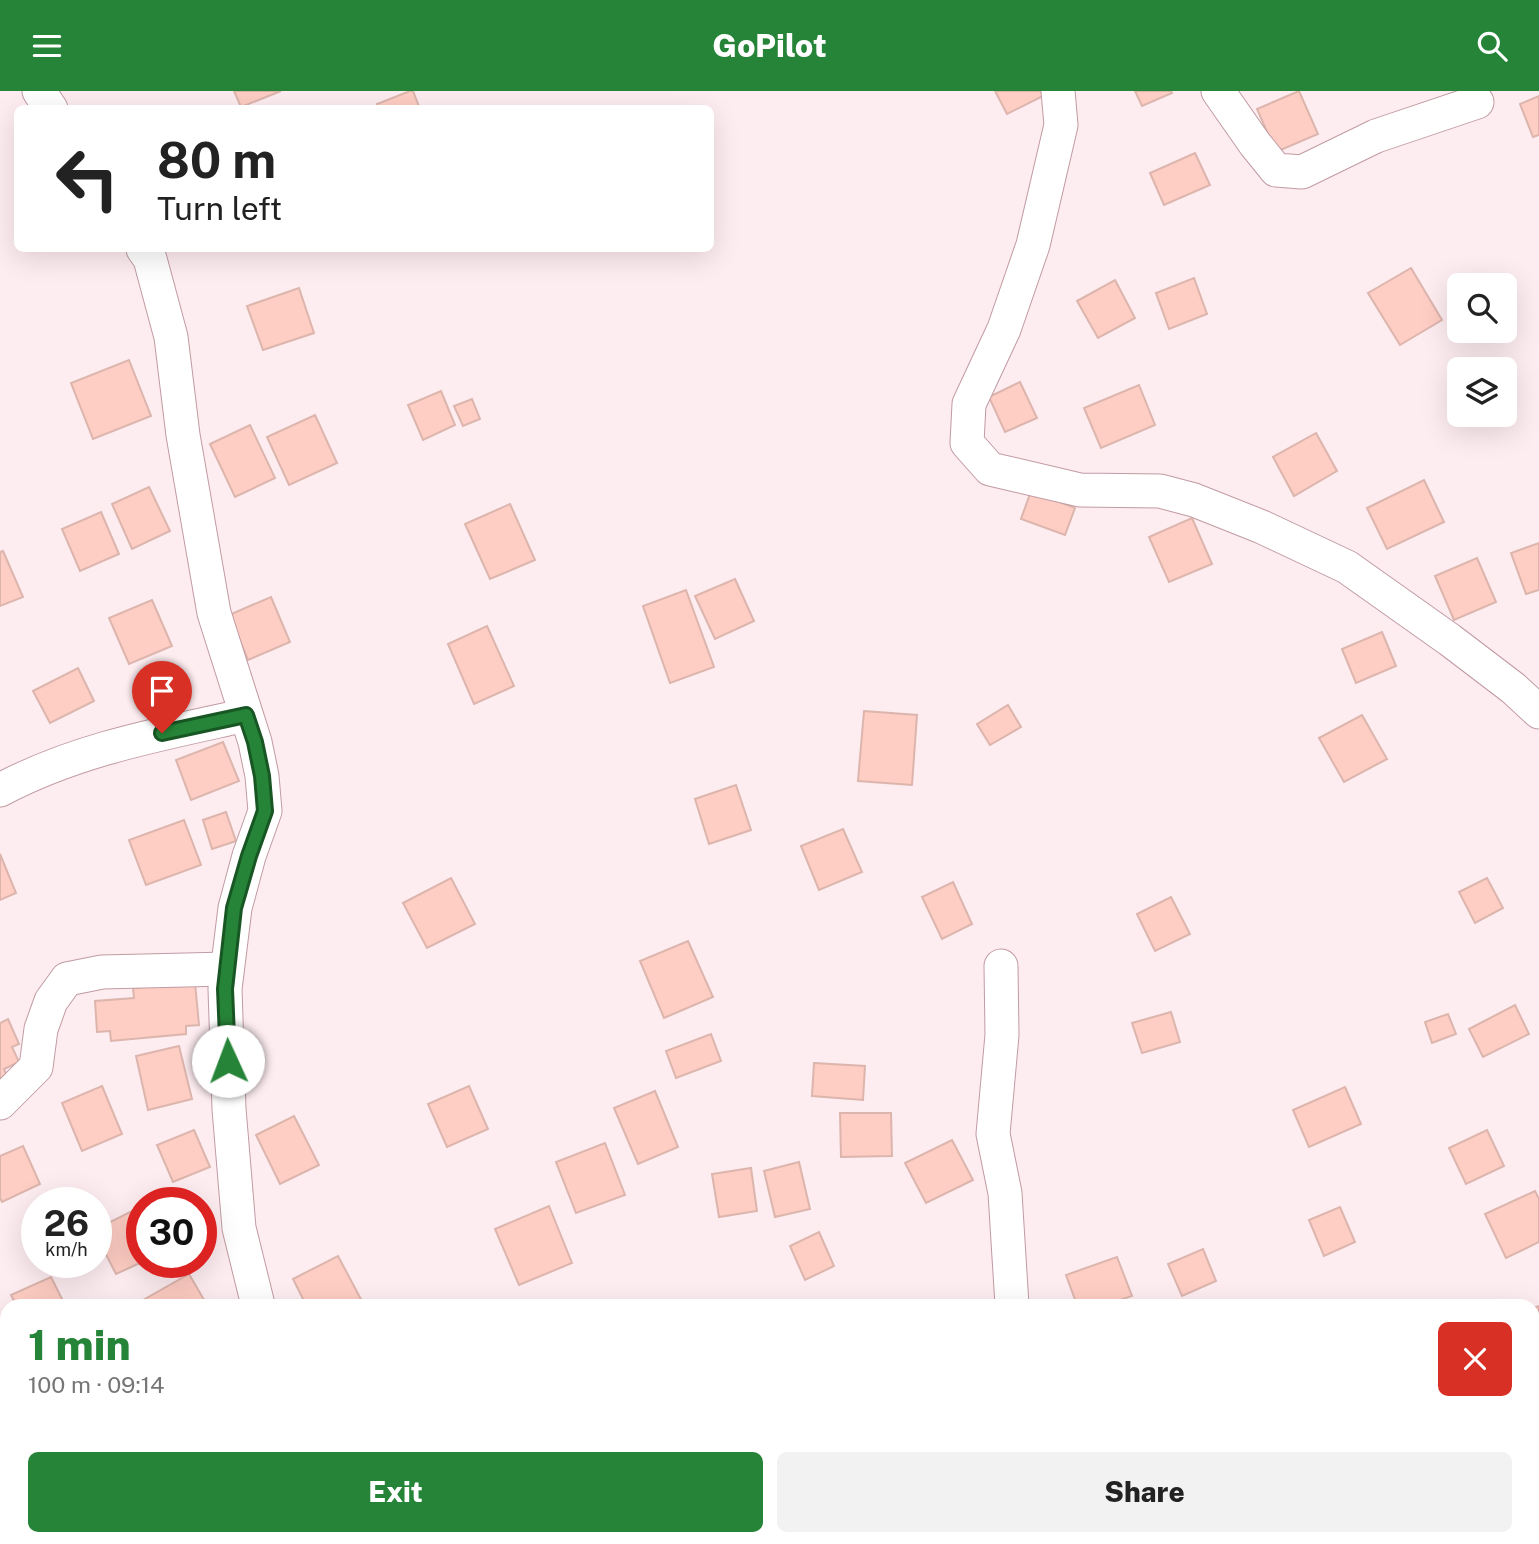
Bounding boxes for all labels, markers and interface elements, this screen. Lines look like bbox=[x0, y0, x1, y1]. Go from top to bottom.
icon: menu bbox=[28, 27, 66, 65]
text: GoPilot bbox=[712, 27, 827, 64]
icon: search bbox=[1473, 27, 1511, 65]
text: 80 m bbox=[157, 131, 276, 189]
icon: left bbox=[42, 133, 133, 224]
text: Turn left bbox=[157, 190, 282, 227]
map controls bbox=[1447, 273, 1517, 427]
button: search bbox=[1447, 273, 1517, 343]
button: layers bbox=[1447, 357, 1517, 427]
pin bbox=[132, 661, 192, 733]
icon: arrive bbox=[143, 672, 181, 710]
position arrow bbox=[191, 1024, 265, 1098]
speed limit sign: 30 bbox=[126, 1187, 217, 1278]
text: 26 bbox=[44, 1203, 89, 1244]
text: km/h bbox=[45, 1239, 88, 1260]
text: 1 min bbox=[28, 1320, 131, 1369]
button: close bbox=[1438, 1322, 1512, 1396]
text: 100 m · 09:14 bbox=[28, 1371, 164, 1398]
button: Exit bbox=[28, 1452, 763, 1532]
button: Share bbox=[777, 1452, 1512, 1532]

